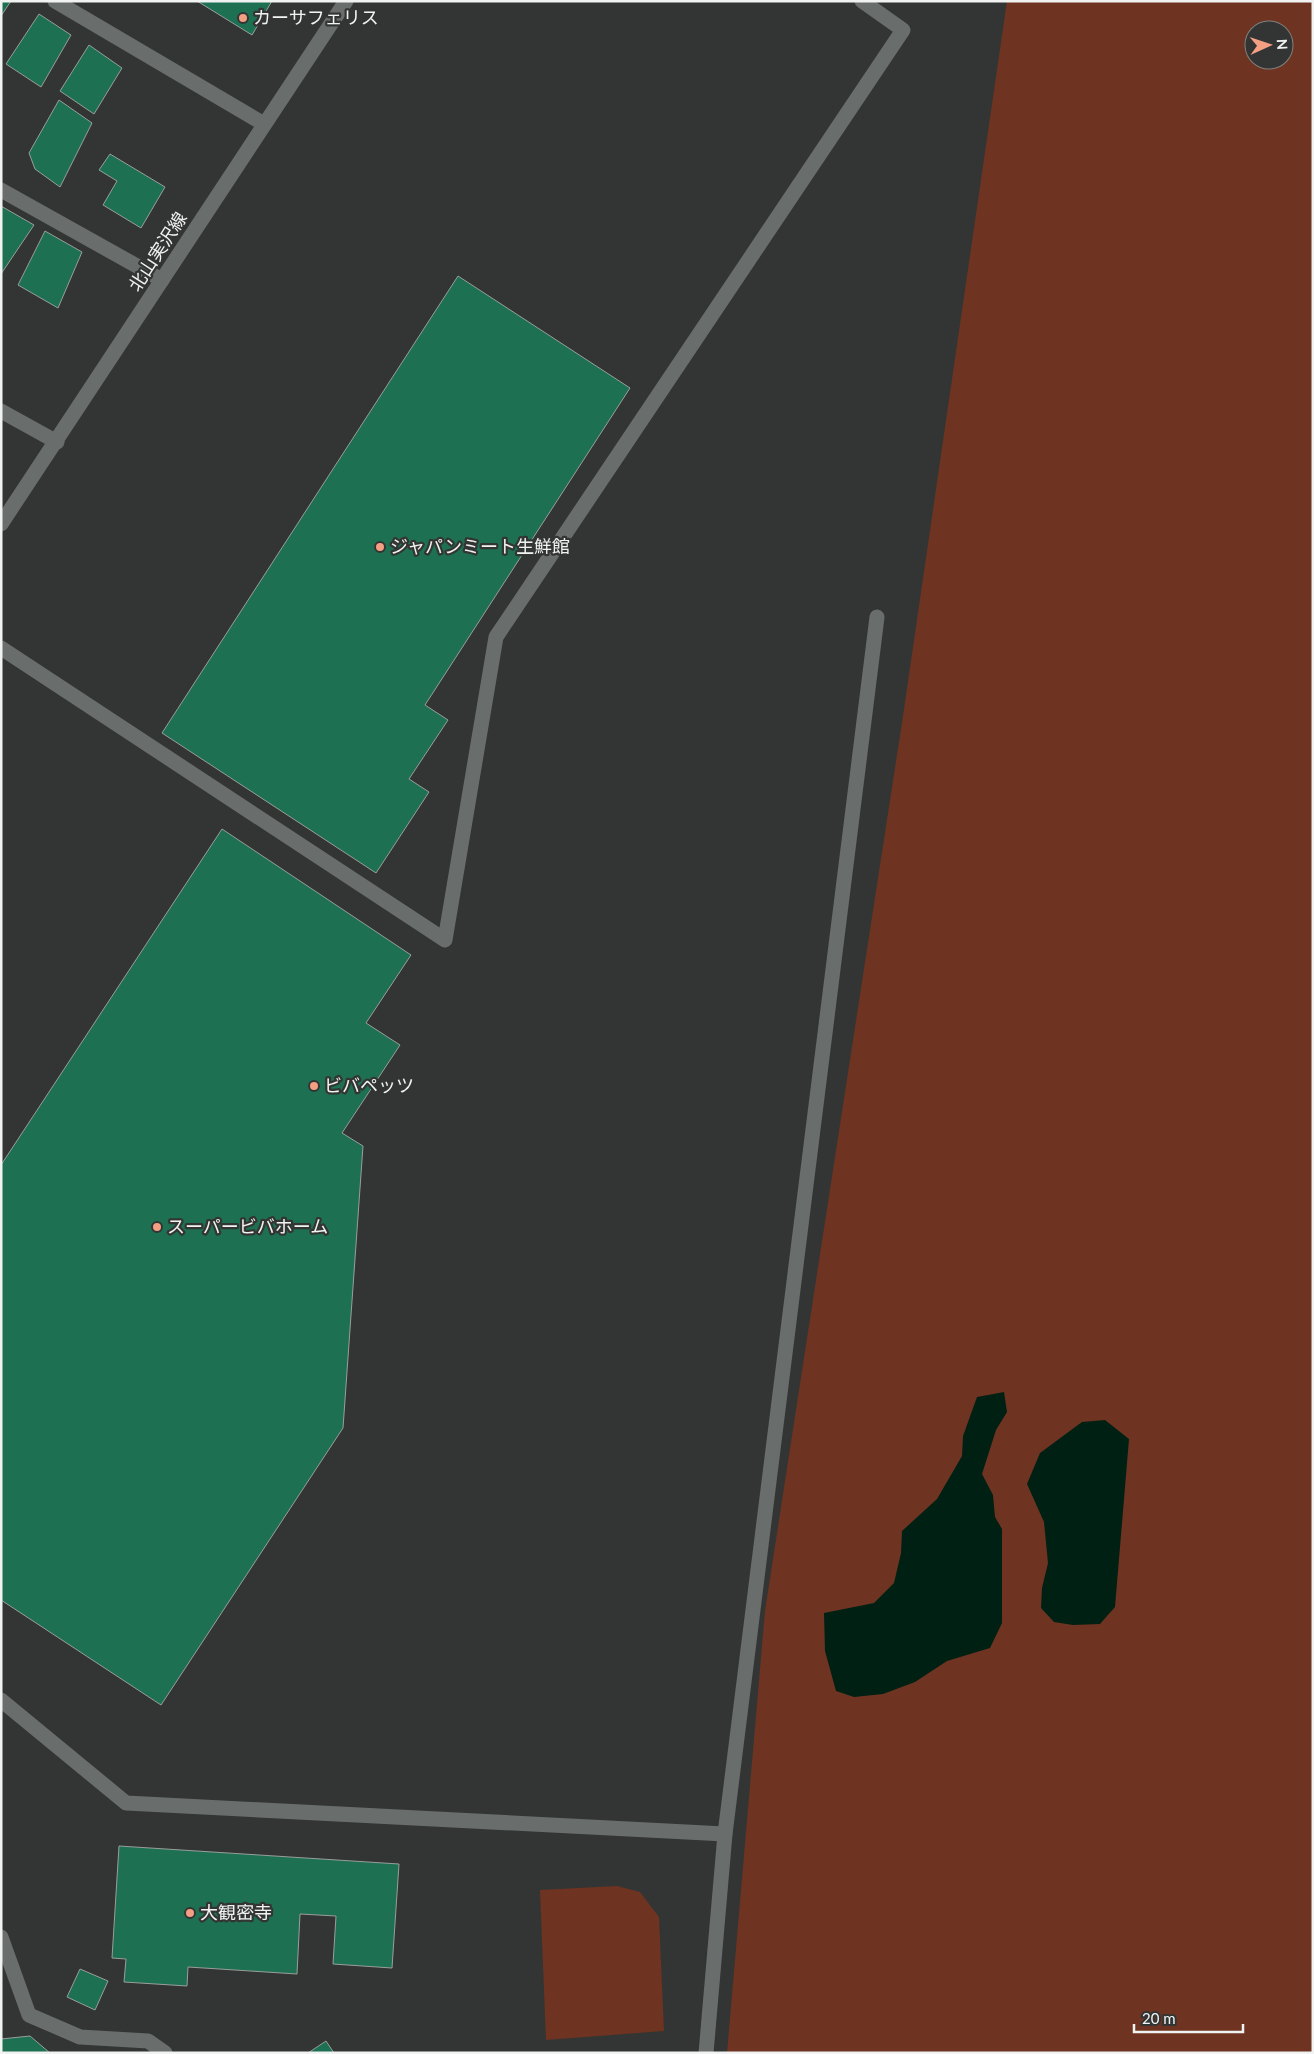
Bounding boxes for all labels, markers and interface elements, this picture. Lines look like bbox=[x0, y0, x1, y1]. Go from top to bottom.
place label: カーサフェリス bbox=[253, 6, 379, 28]
marker: カーサフェリス bbox=[237, 12, 249, 24]
north arrow bbox=[1244, 20, 1294, 70]
text: N bbox=[1274, 38, 1291, 50]
street label: 北山実沢線 bbox=[123, 208, 191, 295]
place label: ジャパンミート生鮮館 bbox=[390, 535, 570, 557]
marker: ジャパンミート生鮮館 bbox=[374, 541, 386, 553]
place label: ビバペッツ bbox=[324, 1074, 414, 1096]
marker: ビバペッツ bbox=[308, 1080, 320, 1092]
place label: スーパービバホーム bbox=[167, 1215, 328, 1237]
marker: スーパービバホーム bbox=[151, 1221, 163, 1233]
place label: 大観密寺 bbox=[200, 1901, 272, 1923]
marker: 大観密寺 bbox=[184, 1907, 196, 1919]
scale bar bbox=[1134, 2002, 1243, 2034]
text: 20 m bbox=[1142, 2009, 1176, 2027]

